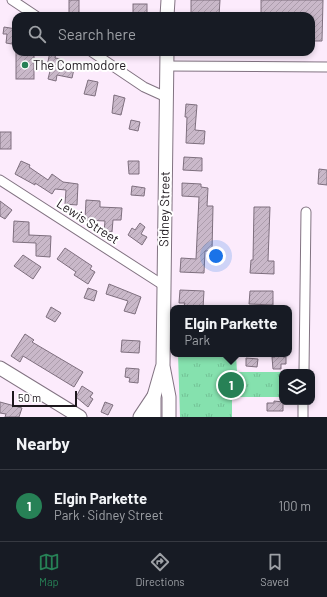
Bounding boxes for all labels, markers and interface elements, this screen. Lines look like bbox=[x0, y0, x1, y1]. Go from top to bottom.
search box bbox=[12, 12, 315, 56]
icon: search bbox=[26, 23, 48, 45]
text: Search here bbox=[58, 25, 136, 43]
place label: The Commodore bbox=[33, 57, 126, 73]
marker: The Commodore bbox=[20, 60, 30, 70]
street label: Sidney Street bbox=[155, 171, 173, 247]
street label: Lewis Street bbox=[54, 195, 122, 247]
your location bbox=[206, 246, 226, 266]
popup bbox=[170, 305, 292, 357]
text: Elgin Parkette bbox=[184, 314, 278, 332]
text: Park bbox=[184, 332, 210, 348]
map controls bbox=[279, 369, 315, 405]
button: layers bbox=[279, 369, 315, 405]
pin: 1 bbox=[218, 370, 244, 400]
scale bar bbox=[12, 389, 77, 408]
text: 50 m bbox=[18, 391, 41, 404]
text: Nearby bbox=[16, 433, 70, 453]
text: Elgin Parkette bbox=[54, 489, 147, 507]
text: 1 bbox=[27, 498, 31, 514]
text: 100 m bbox=[278, 498, 311, 514]
text: Park · Sidney Street bbox=[54, 507, 163, 523]
tab: Map bbox=[38, 551, 60, 588]
tab: Directions bbox=[135, 551, 185, 588]
tab: Saved bbox=[260, 551, 289, 588]

